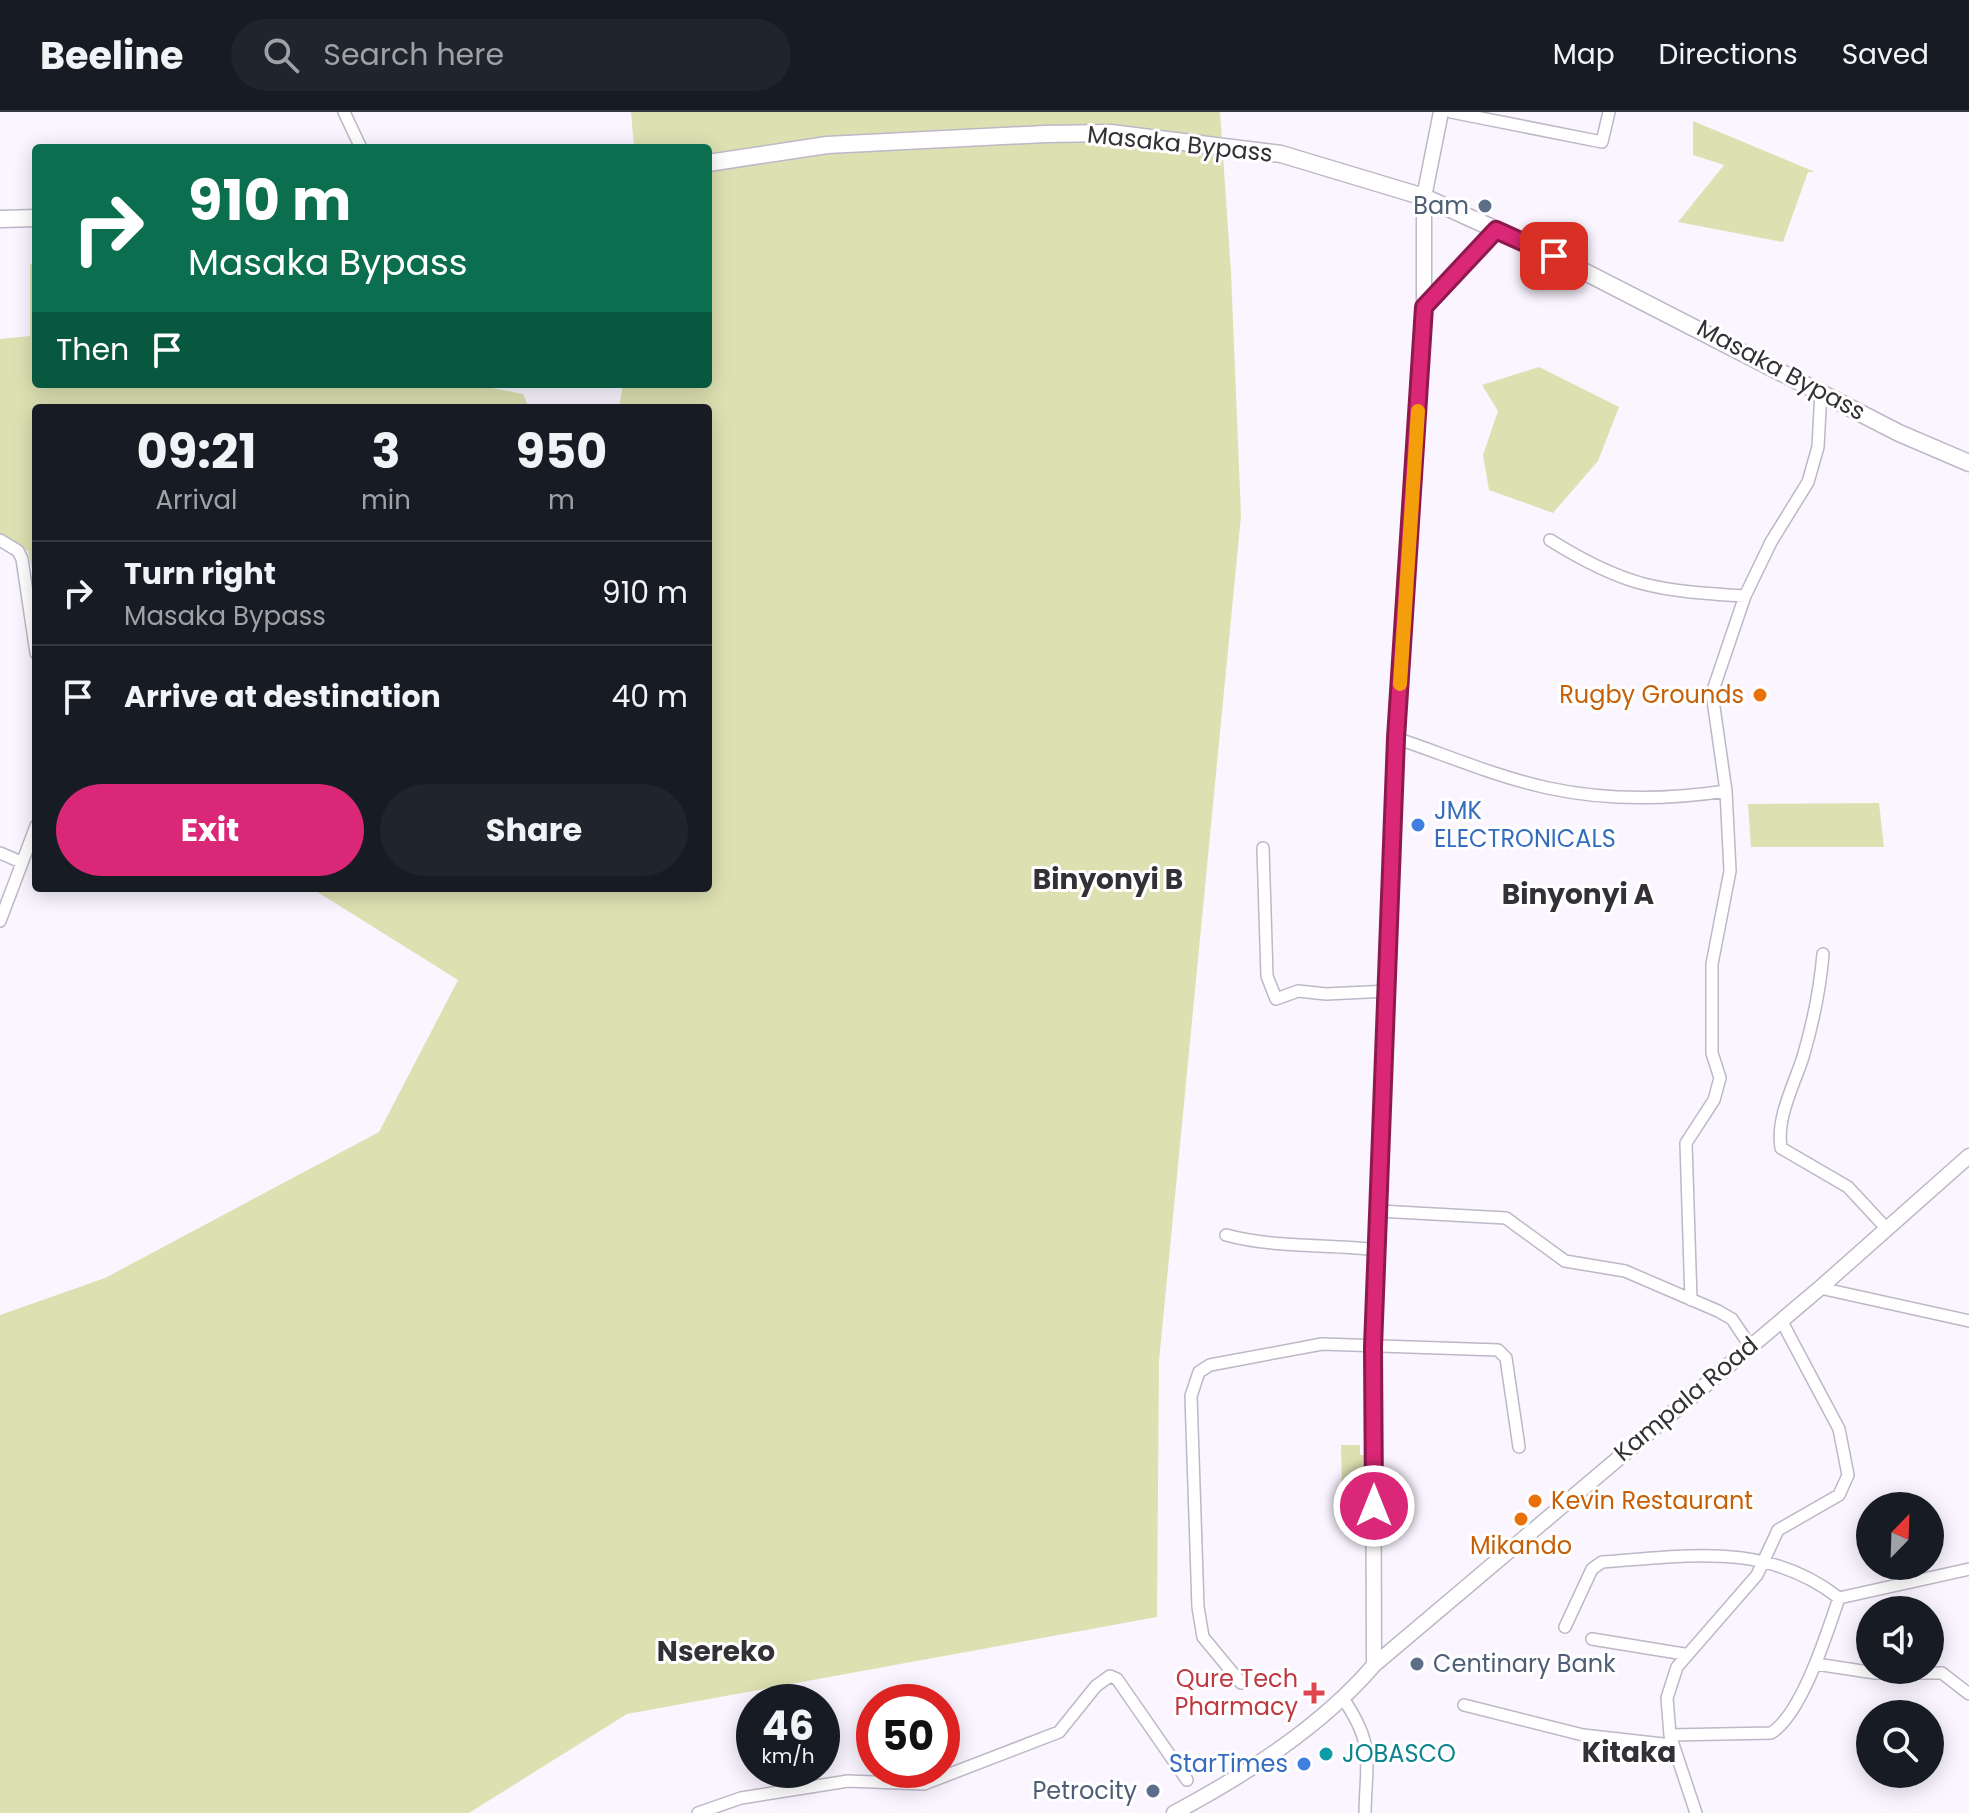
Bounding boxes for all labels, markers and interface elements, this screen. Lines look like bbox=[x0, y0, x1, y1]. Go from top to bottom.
search box bbox=[231, 19, 791, 91]
text: Beeline bbox=[40, 29, 183, 82]
icon: search bbox=[259, 33, 303, 77]
text: Search here bbox=[323, 33, 504, 76]
text: Map bbox=[1553, 35, 1615, 74]
text: Directions bbox=[1659, 35, 1798, 74]
text: Saved bbox=[1842, 35, 1929, 74]
street label: Masaka Bypass bbox=[1086, 117, 1274, 170]
text: 910 m bbox=[188, 161, 351, 240]
icon: right bbox=[56, 176, 160, 280]
place label: Bam bbox=[1413, 189, 1469, 222]
marker: Bam bbox=[1476, 197, 1494, 215]
pin bbox=[1520, 222, 1588, 290]
icon: arrive bbox=[1532, 234, 1576, 278]
text: Masaka Bypass bbox=[188, 237, 468, 288]
street label: Masaka Bypass bbox=[1691, 311, 1871, 428]
text: Then bbox=[56, 328, 129, 371]
icon: arrive bbox=[145, 328, 189, 372]
text: 09:21 bbox=[137, 418, 256, 485]
text: 3 bbox=[371, 418, 400, 485]
text: 950 bbox=[515, 418, 607, 485]
text: Arrival bbox=[156, 482, 237, 518]
text: min bbox=[361, 482, 411, 518]
text: m bbox=[548, 482, 575, 518]
text: Turn right bbox=[124, 552, 276, 595]
icon: right bbox=[56, 571, 100, 615]
text: 910 m bbox=[602, 571, 688, 614]
text: Masaka Bypass bbox=[124, 598, 326, 634]
icon: arrive bbox=[56, 675, 100, 719]
text: Arrive at destination bbox=[124, 675, 441, 718]
text: 40 m bbox=[611, 675, 688, 718]
place label: Rugby Grounds bbox=[1559, 678, 1744, 711]
marker: Rugby Grounds bbox=[1751, 686, 1769, 704]
button: Exit bbox=[56, 784, 364, 876]
button: Share bbox=[380, 784, 688, 876]
place label: JMK ELECTRONICALS bbox=[1434, 794, 1616, 855]
marker: JMK ELECTRONICALS bbox=[1409, 816, 1427, 834]
district label: Binyonyi B bbox=[1033, 860, 1183, 899]
district label: Binyonyi A bbox=[1502, 875, 1655, 914]
street label: Kampala Road bbox=[1607, 1329, 1765, 1469]
position arrow bbox=[1332, 1464, 1416, 1548]
place label: Kevin Restaurant bbox=[1551, 1484, 1753, 1517]
marker: Kevin Restaurant bbox=[1526, 1492, 1544, 1510]
north arrow bbox=[1856, 1492, 1944, 1580]
map controls bbox=[1856, 1492, 1944, 1788]
marker: Mikando bbox=[1512, 1510, 1530, 1528]
place label: Mikando bbox=[1470, 1529, 1572, 1562]
button: sound bbox=[1856, 1596, 1944, 1684]
district label: Nsereko bbox=[657, 1632, 775, 1671]
place label: Centinary Bank bbox=[1433, 1647, 1616, 1680]
marker: Centinary Bank bbox=[1408, 1655, 1426, 1673]
place label: Qure Tech Pharmacy bbox=[1175, 1662, 1298, 1723]
speed limit sign: 50 bbox=[856, 1684, 960, 1788]
marker: Qure Tech Pharmacy bbox=[1305, 1684, 1323, 1702]
text: 46 bbox=[762, 1698, 814, 1754]
button: search bbox=[1856, 1700, 1944, 1788]
district label: Kitaka bbox=[1582, 1733, 1676, 1772]
place label: JOBASCO bbox=[1342, 1737, 1456, 1770]
text: km/h bbox=[761, 1742, 815, 1770]
marker: JOBASCO bbox=[1317, 1745, 1335, 1763]
place label: StarTimes bbox=[1169, 1747, 1288, 1780]
marker: StarTimes bbox=[1295, 1755, 1313, 1773]
place label: Petrocity bbox=[1032, 1774, 1137, 1807]
marker: Petrocity bbox=[1144, 1782, 1162, 1800]

